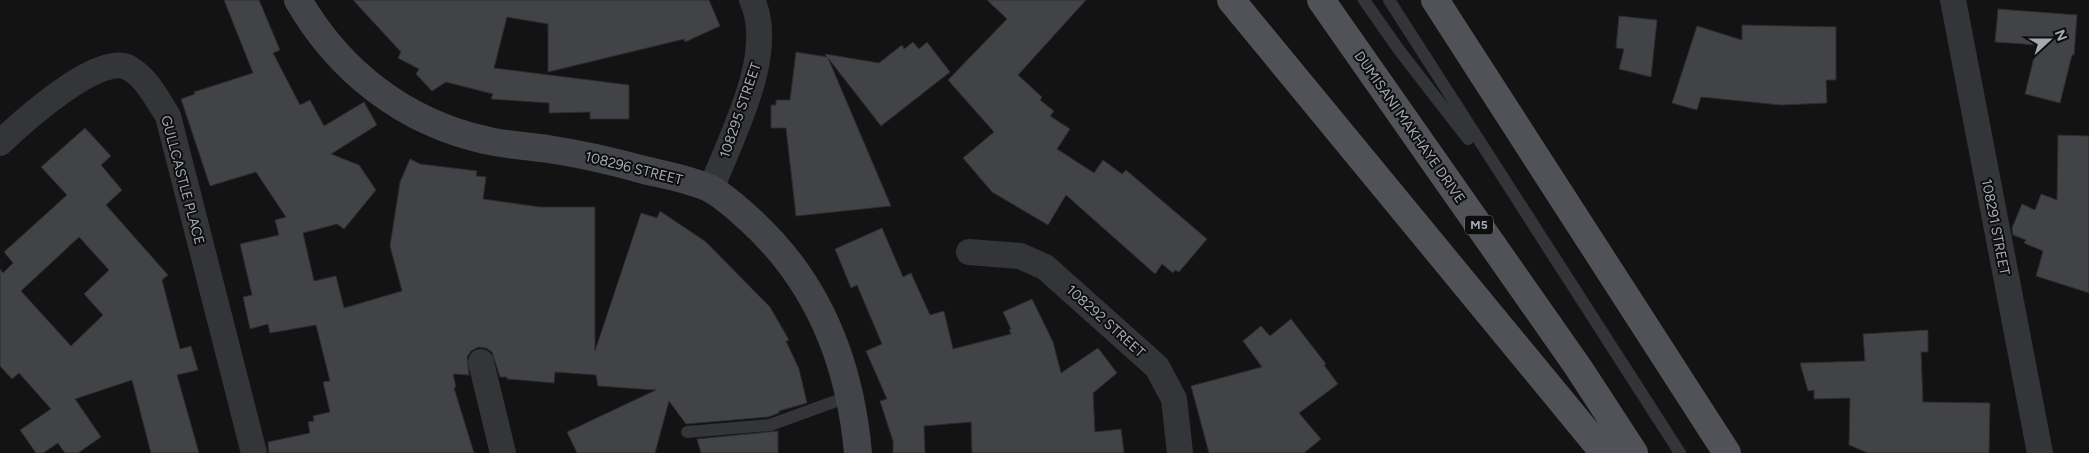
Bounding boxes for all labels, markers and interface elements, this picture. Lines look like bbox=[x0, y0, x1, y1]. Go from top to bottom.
north arrow bbox=[2024, 15, 2074, 65]
text: N bbox=[2051, 27, 2071, 44]
street label: DUMISANI MAKHAYE DRIVE bbox=[1351, 48, 1469, 206]
street label: 108295 STREET bbox=[716, 60, 765, 160]
street label: GULLCASTLE PLACE bbox=[157, 114, 208, 247]
street label: 108296 STREET bbox=[583, 148, 685, 189]
street label: 108291 STREET bbox=[1978, 178, 2013, 277]
road number: M5 bbox=[1465, 216, 1493, 234]
street label: 108292 STREET bbox=[1063, 282, 1149, 361]

